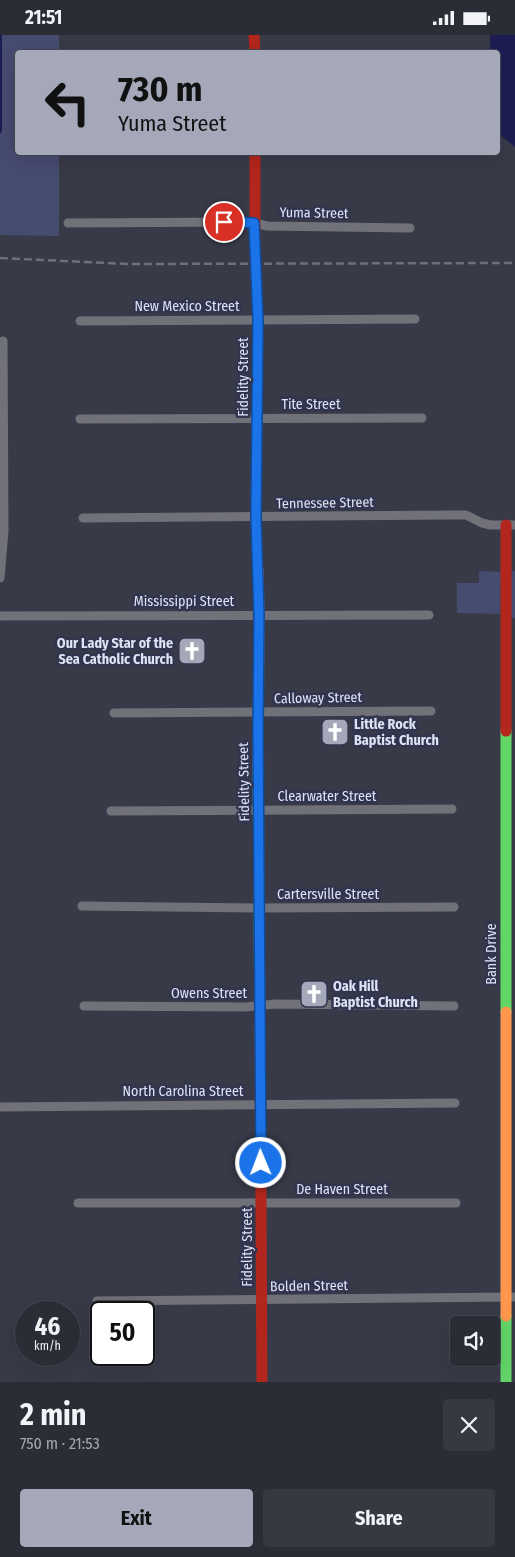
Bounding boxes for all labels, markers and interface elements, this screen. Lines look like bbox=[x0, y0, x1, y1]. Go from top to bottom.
text: 21:51 bbox=[25, 6, 62, 29]
text: 730 m bbox=[118, 68, 203, 110]
icon: left bbox=[35, 70, 100, 135]
text: Yuma Street bbox=[118, 110, 226, 137]
pin bbox=[203, 201, 245, 243]
street label: Yuma Street bbox=[279, 204, 349, 222]
icon: arrive bbox=[210, 208, 238, 236]
street label: New Mexico Street bbox=[134, 298, 240, 315]
street label: Fidelity Street bbox=[235, 337, 252, 417]
street label: Tite Street bbox=[281, 396, 341, 413]
street label: Tennessee Street bbox=[276, 494, 374, 512]
street label: Mississippi Street bbox=[134, 593, 235, 610]
place label: Our Lady Star of the Sea Catholic Church bbox=[57, 635, 173, 668]
church icon: Our Lady Star of the Sea Catholic Church bbox=[177, 636, 207, 666]
street label: Calloway Street bbox=[274, 689, 363, 707]
place label: Little Rock Baptist Church bbox=[354, 716, 439, 749]
church icon: Little Rock Baptist Church bbox=[320, 717, 350, 747]
street label: Fidelity Street bbox=[235, 742, 253, 822]
street label: Clearwater Street bbox=[278, 788, 377, 805]
street label: Cartersville Street bbox=[277, 886, 380, 903]
street label: Bank Drive bbox=[483, 923, 500, 985]
place label: Oak Hill Baptist Church bbox=[333, 978, 418, 1011]
church icon: Oak Hill Baptist Church bbox=[299, 979, 329, 1009]
street label: Owens Street bbox=[171, 985, 247, 1002]
street label: North Carolina Street bbox=[123, 1083, 244, 1100]
position arrow bbox=[234, 1136, 286, 1188]
street label: De Haven Street bbox=[296, 1181, 388, 1198]
street label: Fidelity Street bbox=[239, 1207, 256, 1287]
street label: Bolden Street bbox=[270, 1277, 349, 1295]
speed limit sign: 50 bbox=[90, 1301, 155, 1366]
text: 46 bbox=[35, 1312, 60, 1342]
map controls bbox=[450, 1316, 500, 1366]
button: sound bbox=[450, 1316, 500, 1366]
text: km/h bbox=[34, 1339, 61, 1353]
text: 2 min bbox=[20, 1397, 87, 1433]
button: close bbox=[443, 1399, 495, 1451]
text: 750 m · 21:53 bbox=[20, 1434, 100, 1453]
button: Exit bbox=[20, 1489, 253, 1547]
button: Share bbox=[263, 1489, 495, 1547]

